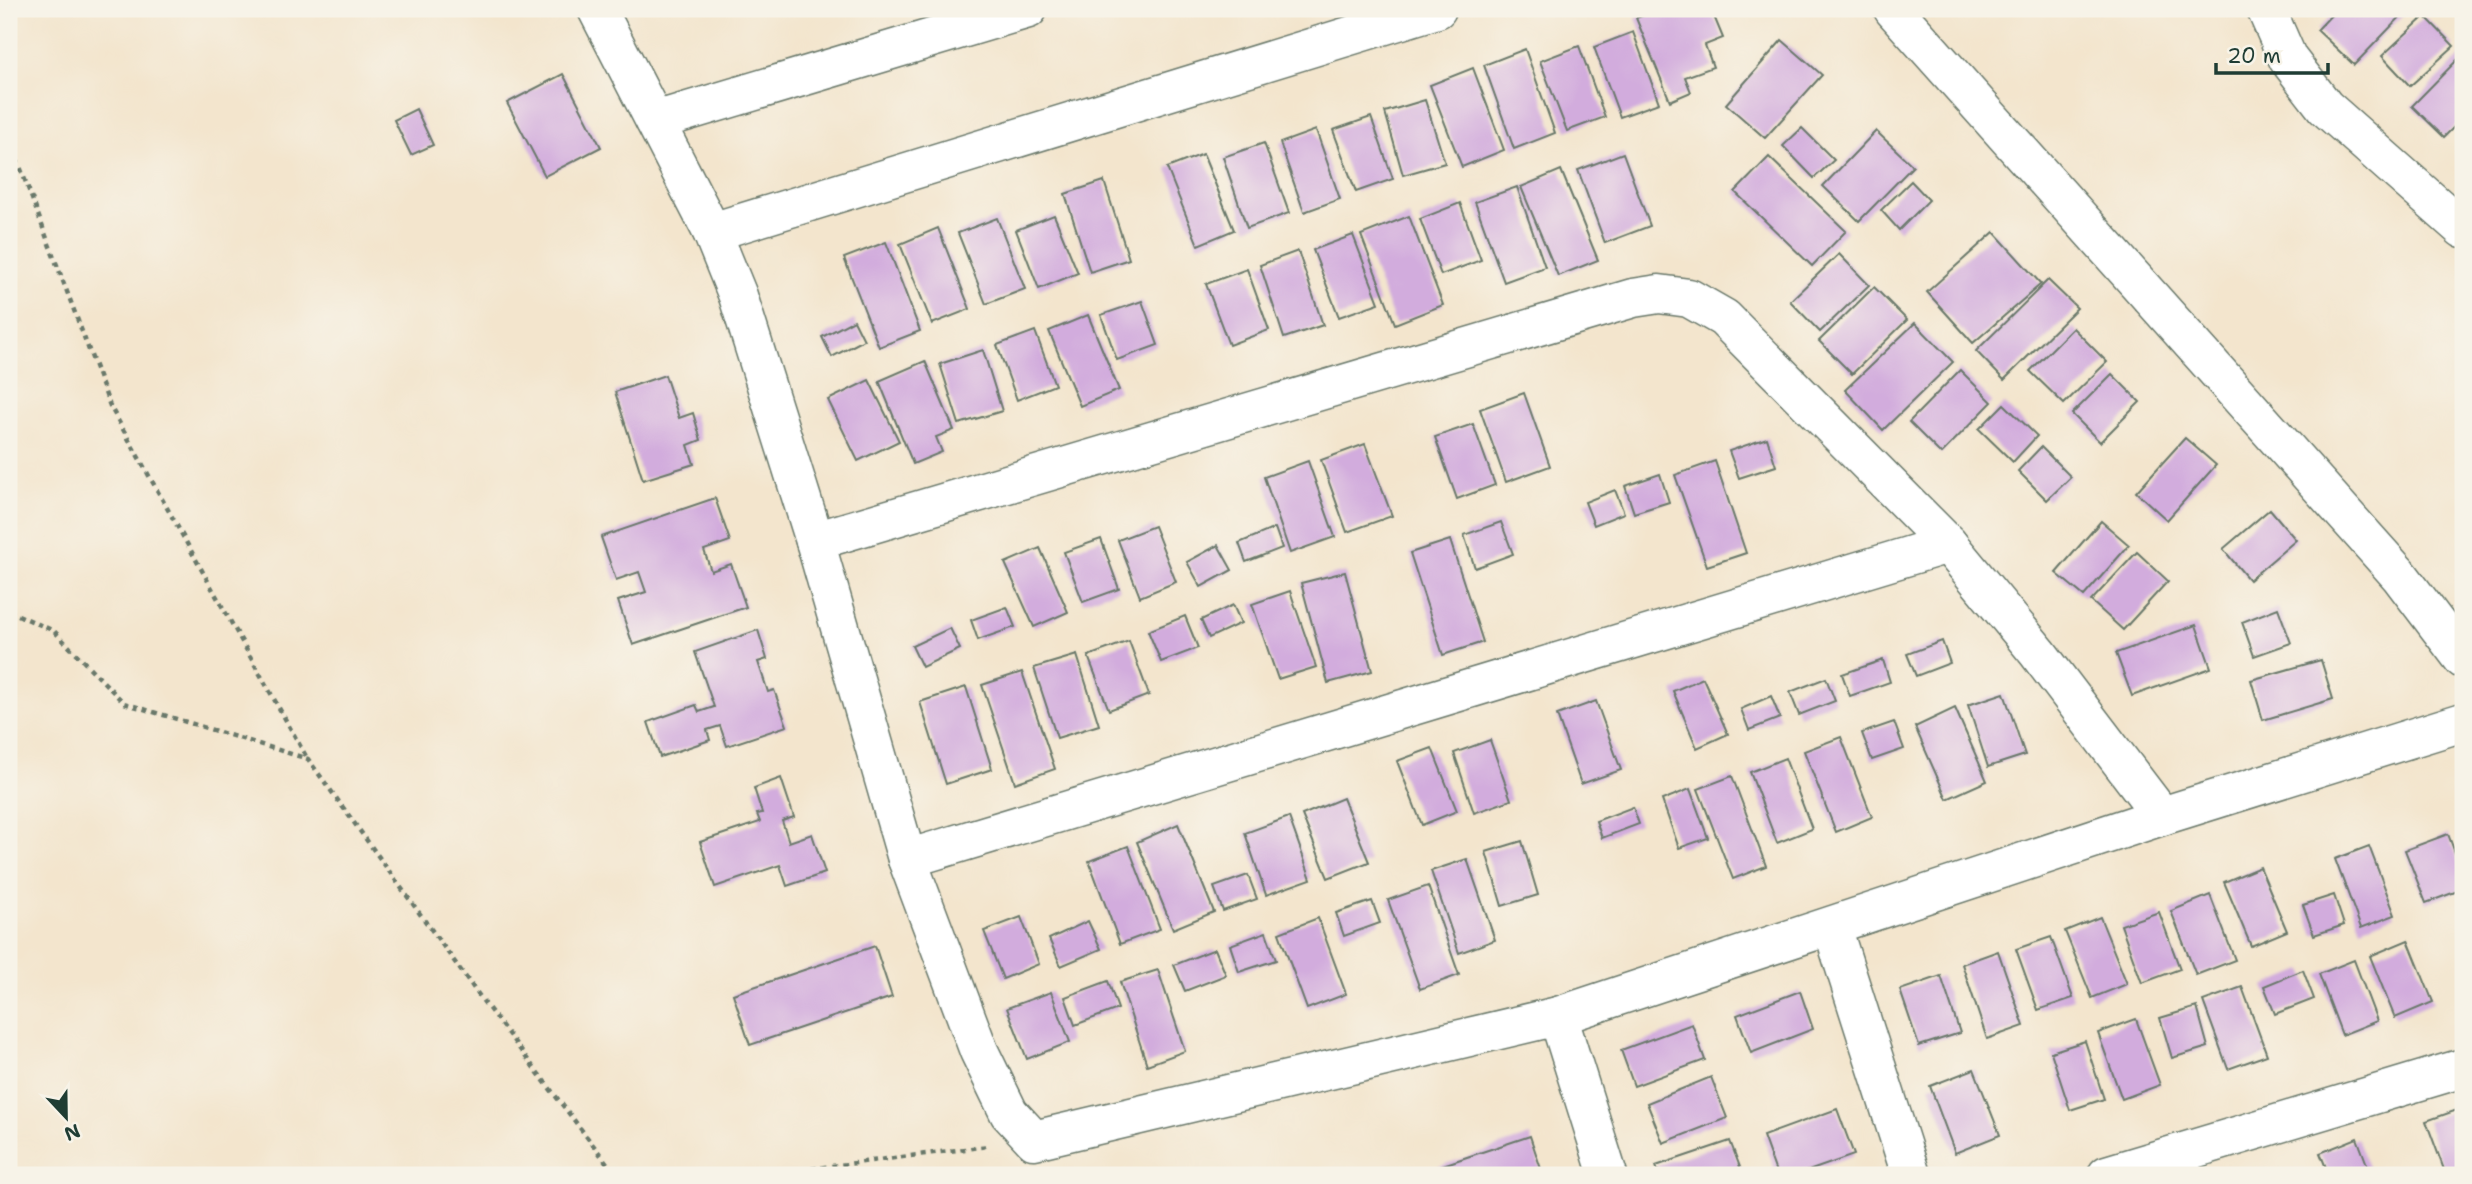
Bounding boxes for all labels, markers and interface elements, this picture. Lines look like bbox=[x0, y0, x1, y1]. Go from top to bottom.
scale bar bbox=[2216, 32, 2328, 76]
text: 20 m bbox=[2227, 42, 2281, 70]
north arrow bbox=[32, 1082, 102, 1152]
text: N bbox=[61, 1118, 84, 1147]

